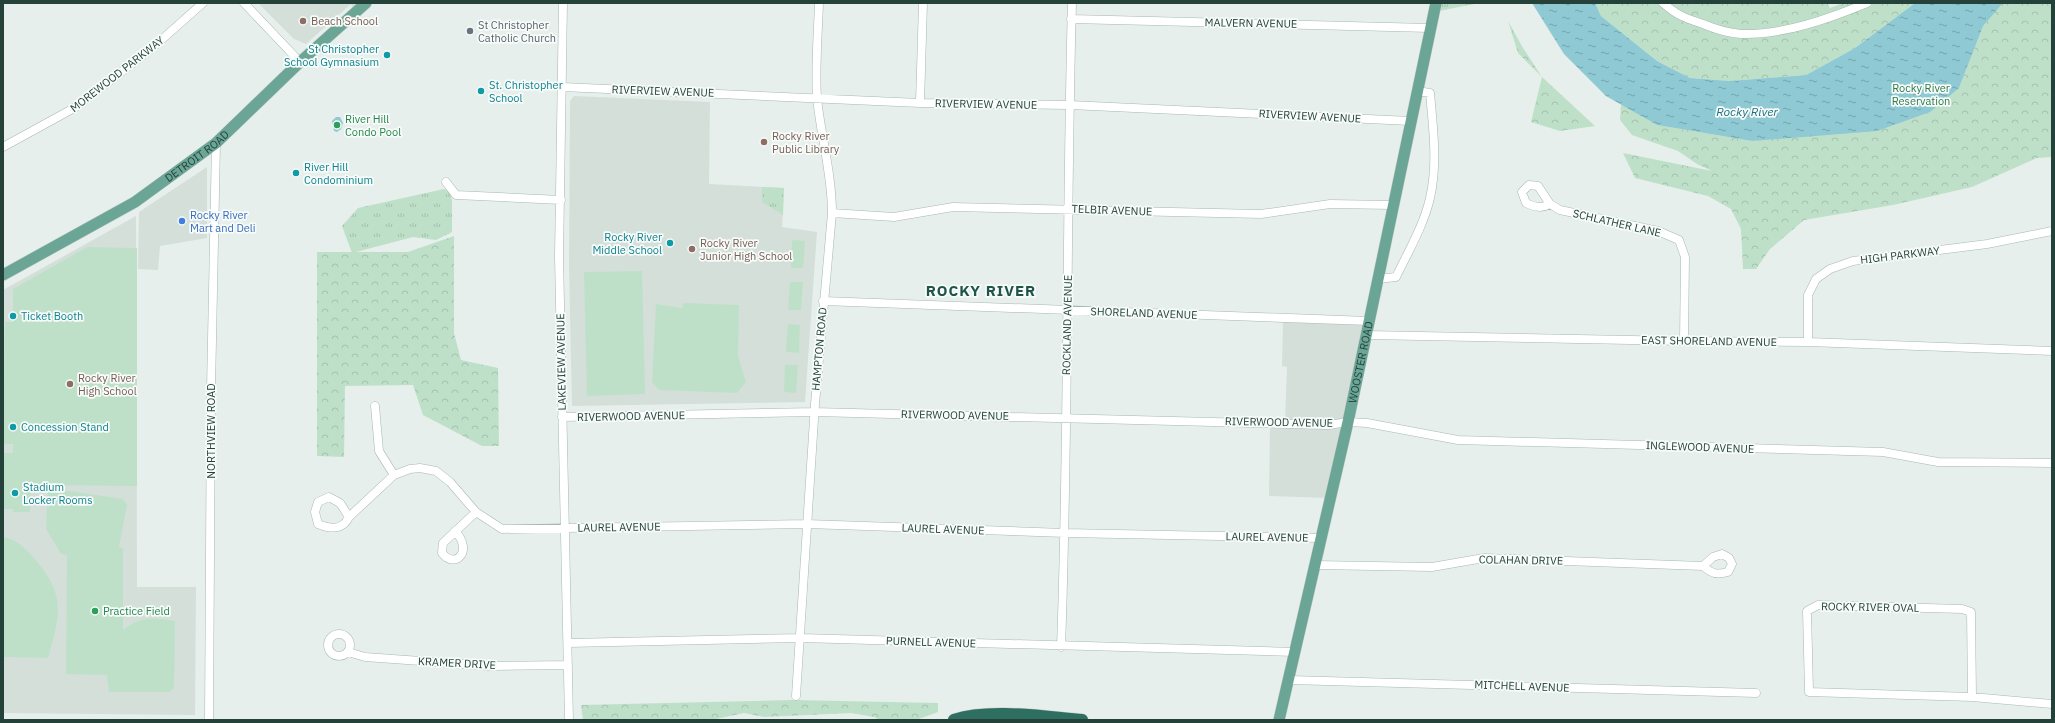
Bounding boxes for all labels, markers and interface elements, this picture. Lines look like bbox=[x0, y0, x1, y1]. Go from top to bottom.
place label: Beach School bbox=[311, 14, 378, 28]
street label: MALVERN AVENUE bbox=[1205, 15, 1297, 31]
marker: Beach School bbox=[298, 16, 308, 26]
place label: St Christopher Catholic Church bbox=[478, 18, 556, 45]
marker: St Christopher Catholic Church bbox=[465, 26, 475, 36]
street label: MOREWOOD PARKWAY bbox=[67, 33, 167, 115]
place label: St Christopher School Gymnasium bbox=[284, 42, 379, 69]
marker: St Christopher School Gymnasium bbox=[382, 50, 392, 60]
place label: St. Christopher School bbox=[489, 78, 563, 105]
park label: Rocky River Reservation bbox=[1892, 81, 1950, 108]
street label: RIVERVIEW AVENUE bbox=[611, 82, 715, 100]
marker: St. Christopher School bbox=[476, 86, 486, 96]
street label: RIVERVIEW AVENUE bbox=[935, 96, 1037, 112]
water label: Rocky River bbox=[1716, 104, 1778, 119]
street label: RIVERVIEW AVENUE bbox=[1258, 106, 1362, 126]
place label: River Hill Condo Pool bbox=[345, 112, 401, 139]
marker: River Hill Condo Pool bbox=[332, 120, 342, 130]
street label: DETROIT ROAD bbox=[162, 127, 232, 185]
place label: Rocky River Public Library bbox=[772, 129, 840, 156]
marker: Rocky River Public Library bbox=[759, 137, 769, 147]
place label: River Hill Condominium bbox=[304, 160, 373, 187]
marker: River Hill Condominium bbox=[291, 168, 301, 178]
street label: TELBIR AVENUE bbox=[1071, 202, 1153, 218]
street label: SCHLATHER LANE bbox=[1572, 206, 1662, 240]
place label: Rocky River Mart and Deli bbox=[190, 208, 256, 235]
marker: Rocky River Mart and Deli bbox=[177, 216, 187, 226]
place label: Rocky River Middle School bbox=[592, 230, 662, 257]
place label: Rocky River Junior High School bbox=[700, 236, 792, 263]
marker: Rocky River Middle School bbox=[665, 238, 675, 248]
street label: HIGH PARKWAY bbox=[1859, 243, 1941, 267]
marker: Rocky River Junior High School bbox=[687, 244, 697, 254]
street label: ROCKLAND AVENUE bbox=[1059, 275, 1075, 375]
district label: ROCKY RIVER bbox=[926, 281, 1036, 300]
street label: SHORELAND AVENUE bbox=[1090, 304, 1198, 322]
street label: HAMPTON ROAD bbox=[808, 307, 830, 391]
place label: Ticket Booth bbox=[21, 309, 83, 323]
marker: Ticket Booth bbox=[8, 311, 18, 321]
street label: LAKEVIEW AVENUE bbox=[553, 313, 569, 411]
street label: WOOSTER ROAD bbox=[1345, 320, 1376, 404]
street label: EAST SHORELAND AVENUE bbox=[1641, 333, 1777, 349]
place label: Rocky River High School bbox=[78, 371, 137, 398]
marker: Rocky River High School bbox=[65, 379, 75, 389]
street label: NORTHVIEW ROAD bbox=[204, 383, 218, 479]
street label: RIVERWOOD AVENUE bbox=[901, 407, 1009, 423]
street label: RIVERWOOD AVENUE bbox=[577, 408, 685, 424]
street label: RIVERWOOD AVENUE bbox=[1225, 414, 1333, 430]
place label: Concession Stand bbox=[21, 420, 109, 434]
marker: Concession Stand bbox=[8, 422, 18, 432]
street label: INGLEWOOD AVENUE bbox=[1646, 438, 1754, 456]
place label: Stadium Locker Rooms bbox=[23, 480, 93, 507]
marker: Stadium Locker Rooms bbox=[10, 488, 20, 498]
street label: LAUREL AVENUE bbox=[577, 519, 661, 535]
street label: LAUREL AVENUE bbox=[901, 521, 985, 537]
street label: LAUREL AVENUE bbox=[1225, 529, 1309, 545]
street label: COLAHAN DRIVE bbox=[1479, 552, 1563, 568]
street label: ROCKY RIVER OVAL bbox=[1821, 599, 1920, 615]
place label: Practice Field bbox=[103, 604, 170, 618]
marker: Practice Field bbox=[90, 606, 100, 616]
street label: PURNELL AVENUE bbox=[886, 633, 976, 651]
street label: KRAMER DRIVE bbox=[418, 654, 496, 672]
street label: MITCHELL AVENUE bbox=[1474, 677, 1570, 695]

